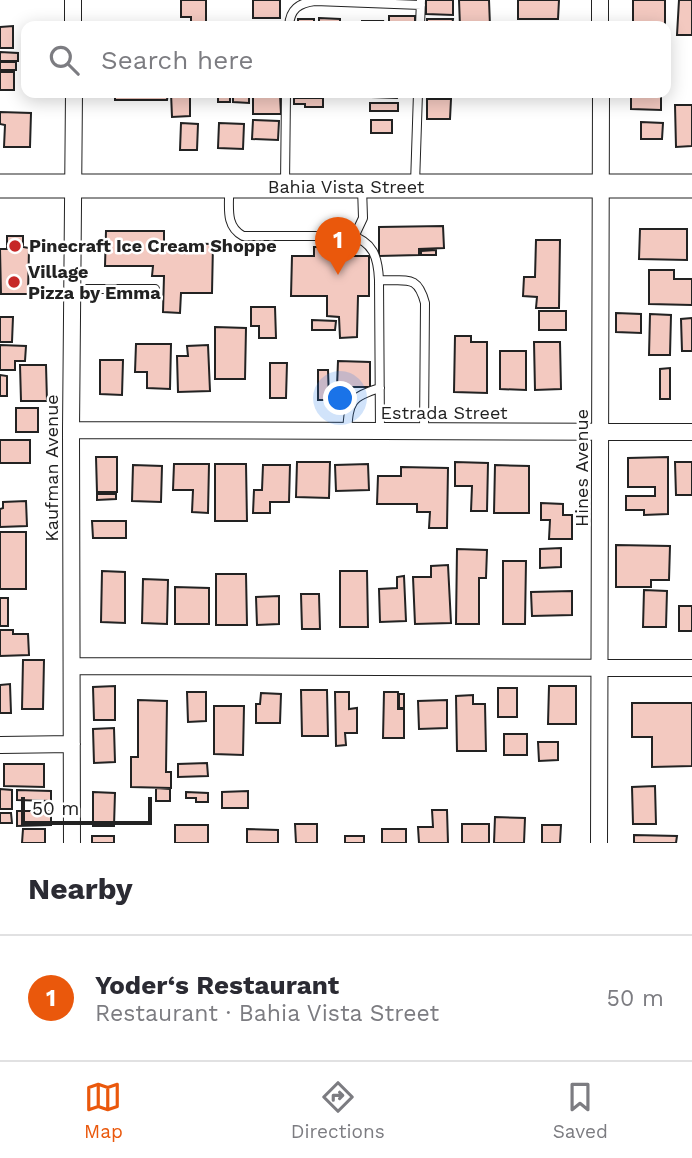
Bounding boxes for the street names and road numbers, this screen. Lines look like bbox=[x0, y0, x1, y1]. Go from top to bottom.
street label: Bahia Vista Street bbox=[268, 176, 425, 197]
street label: Kaufman Avenue bbox=[41, 394, 62, 542]
street label: Estrada Street bbox=[380, 402, 508, 423]
street label: Hines Avenue bbox=[571, 409, 592, 527]

